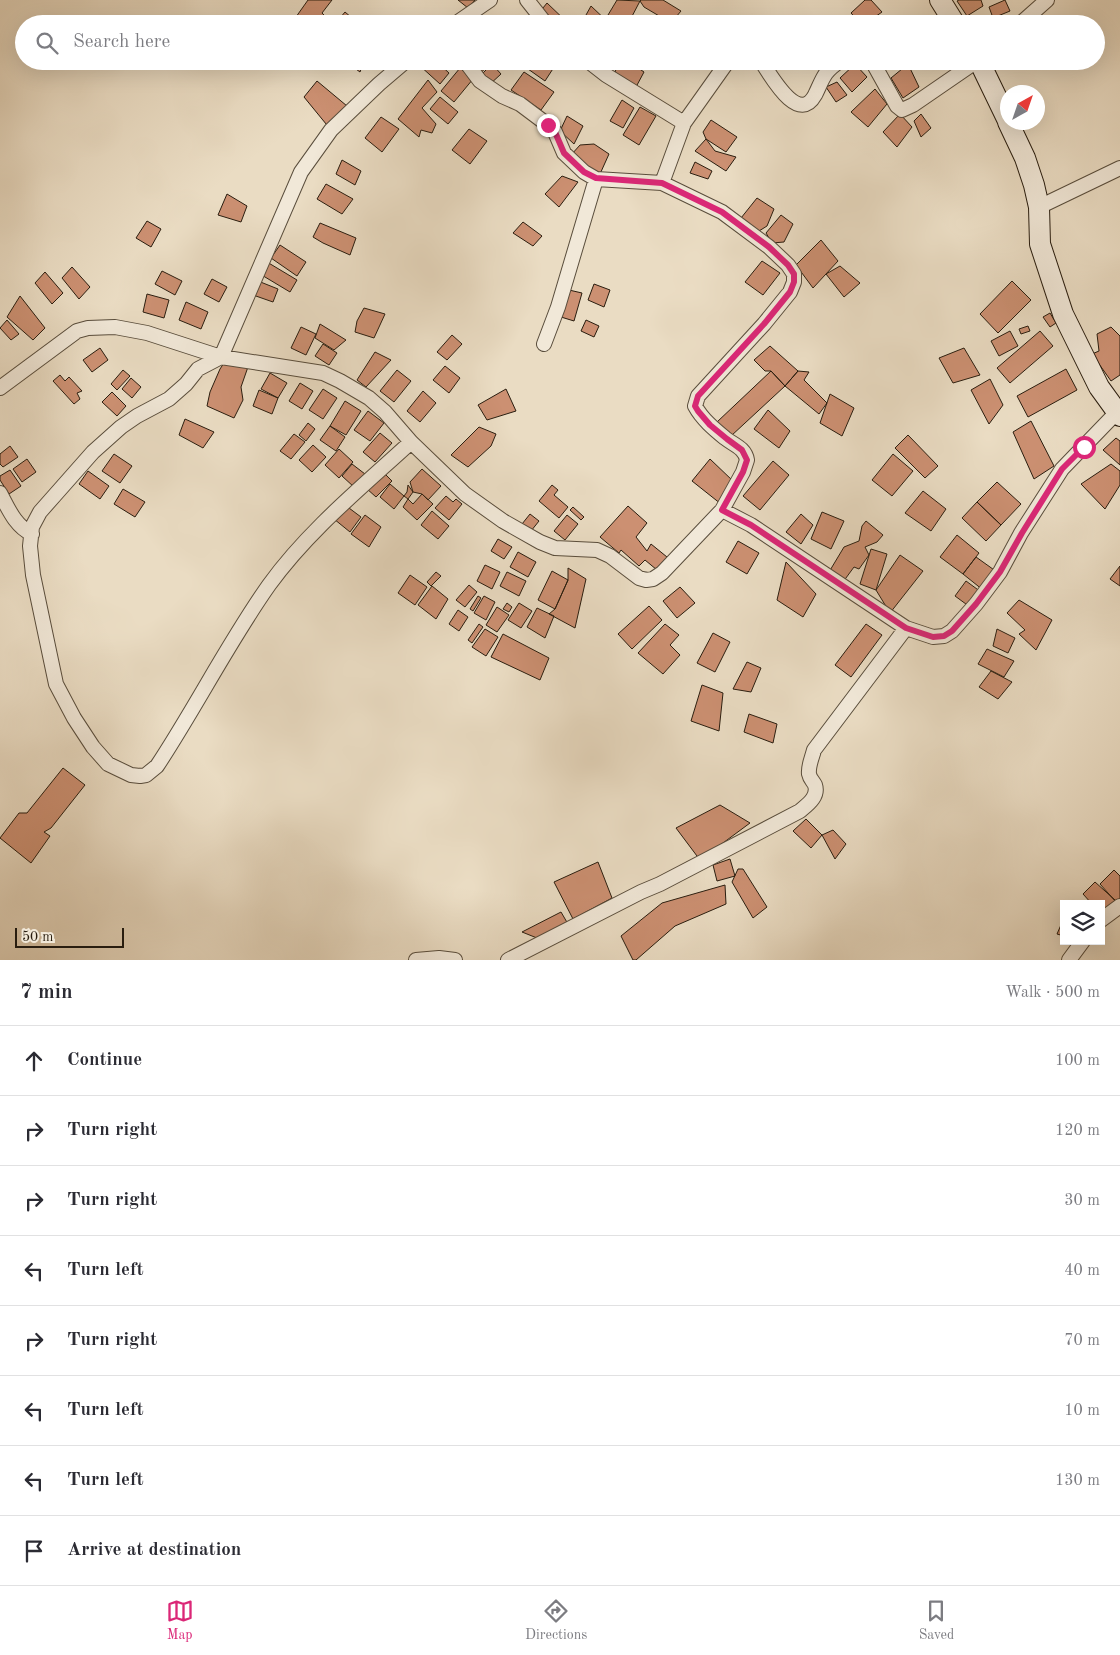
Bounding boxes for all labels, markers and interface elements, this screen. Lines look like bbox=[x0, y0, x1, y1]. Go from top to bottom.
search box bbox=[15, 15, 1105, 70]
icon: search bbox=[33, 29, 61, 57]
text: Search here bbox=[73, 33, 170, 52]
north arrow bbox=[1000, 85, 1045, 130]
route end bbox=[537, 114, 560, 137]
route start bbox=[1073, 436, 1096, 459]
map controls bbox=[1060, 900, 1105, 945]
button: layers bbox=[1060, 900, 1105, 945]
scale bar bbox=[15, 925, 124, 948]
text: 50 m bbox=[22, 930, 53, 944]
text: 7 min bbox=[20, 982, 73, 1003]
text: Walk · 500 m bbox=[1005, 985, 1100, 1001]
icon: ahead bbox=[20, 1047, 48, 1075]
text: Continue bbox=[67, 1051, 142, 1070]
text: 100 m bbox=[1055, 1053, 1100, 1069]
icon: right bbox=[20, 1117, 48, 1145]
text: Turn right bbox=[67, 1121, 157, 1140]
text: 120 m bbox=[1055, 1123, 1100, 1139]
icon: right bbox=[20, 1187, 48, 1215]
text: Turn right bbox=[67, 1191, 157, 1210]
text: 30 m bbox=[1064, 1193, 1100, 1209]
icon: left bbox=[20, 1257, 48, 1285]
text: Turn left bbox=[67, 1261, 144, 1280]
text: 40 m bbox=[1064, 1263, 1100, 1279]
icon: right bbox=[20, 1327, 48, 1355]
text: Turn right bbox=[67, 1331, 157, 1350]
text: 70 m bbox=[1064, 1333, 1100, 1349]
icon: left bbox=[20, 1397, 48, 1425]
text: Turn left bbox=[67, 1401, 144, 1420]
text: 10 m bbox=[1064, 1403, 1100, 1419]
icon: left bbox=[20, 1467, 48, 1495]
text: Turn left bbox=[67, 1471, 144, 1490]
text: 130 m bbox=[1055, 1473, 1100, 1489]
icon: arrive bbox=[20, 1537, 48, 1565]
text: Arrive at destination bbox=[67, 1541, 241, 1560]
tab: Map bbox=[166, 1597, 194, 1644]
tab: Directions bbox=[525, 1597, 587, 1644]
tab: Saved bbox=[919, 1597, 954, 1644]

